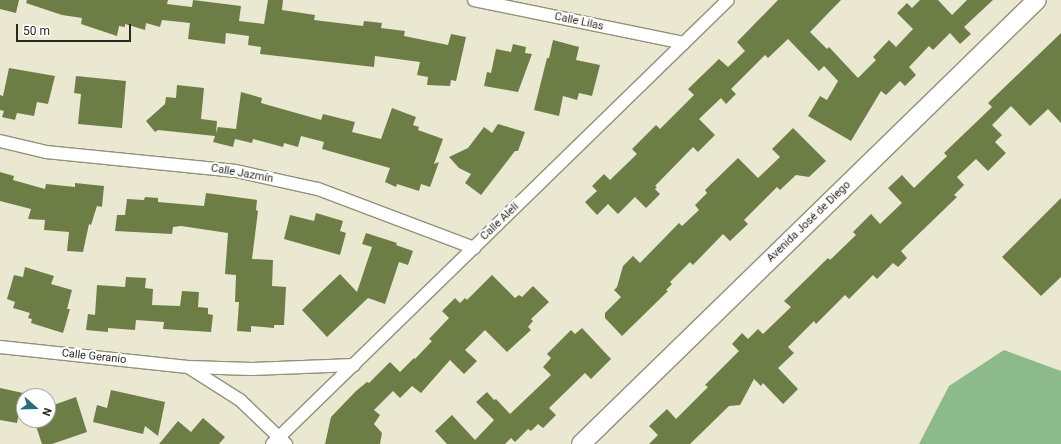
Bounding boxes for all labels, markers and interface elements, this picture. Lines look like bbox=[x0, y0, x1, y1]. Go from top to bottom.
street label: Calle Lilas bbox=[553, 10, 605, 34]
scale bar bbox=[18, 16, 133, 42]
text: 50 m bbox=[23, 24, 50, 38]
street label: Calle Jazmín bbox=[210, 162, 274, 186]
street label: Avenida José de Diego bbox=[764, 179, 854, 265]
street label: Calle Alelí bbox=[478, 201, 522, 243]
street label: Calle Geranio bbox=[61, 347, 127, 367]
north arrow bbox=[16, 388, 56, 428]
text: N bbox=[39, 406, 54, 418]

